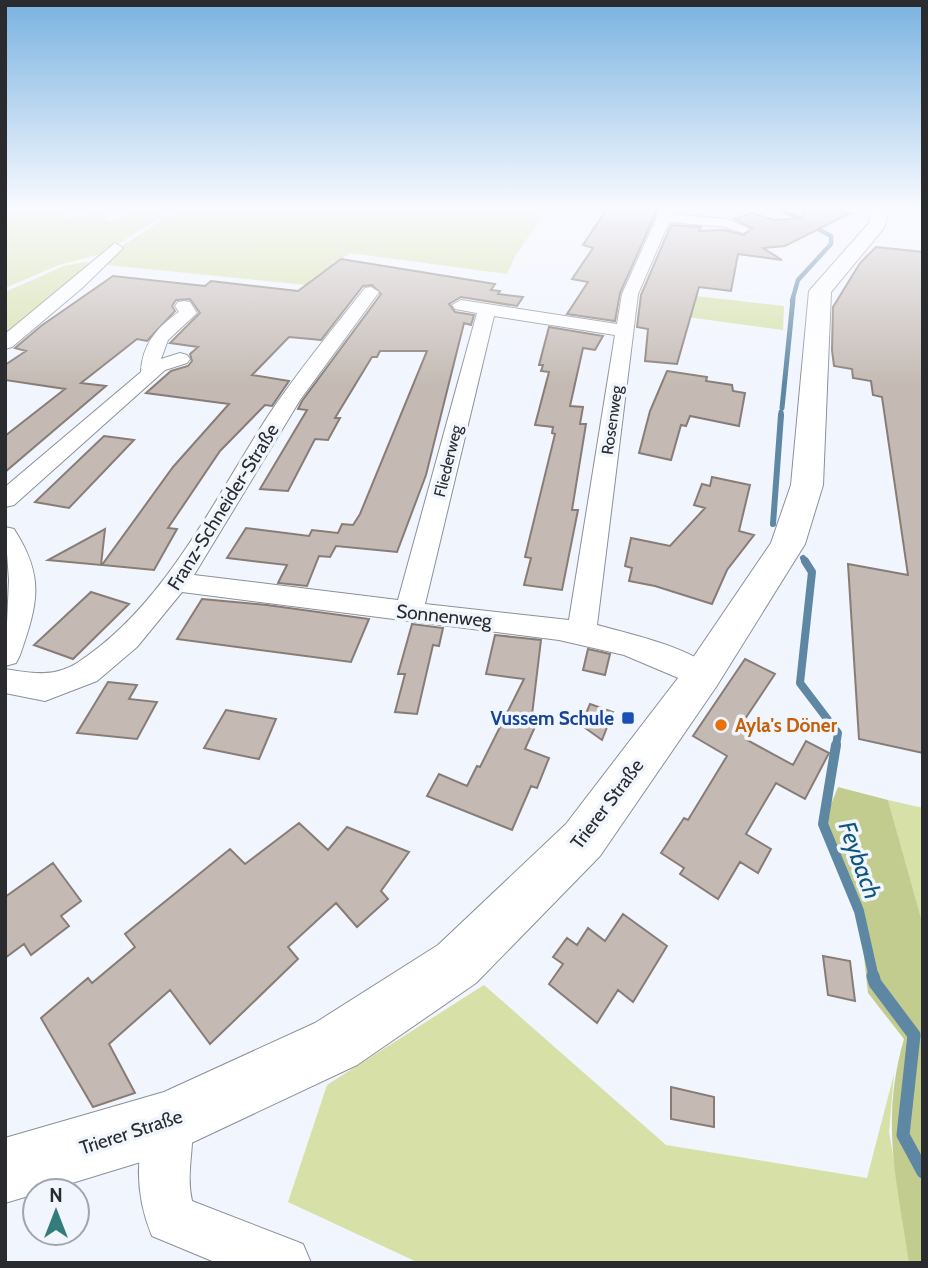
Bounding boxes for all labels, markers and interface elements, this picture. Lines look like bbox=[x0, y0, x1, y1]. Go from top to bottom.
street label: Rosenweg bbox=[598, 383, 626, 456]
street label: Franz-Schneider-Straße bbox=[162, 419, 284, 595]
street label: Fliederweg bbox=[430, 422, 466, 499]
street label: Sonnenweg bbox=[395, 600, 493, 633]
place label: Vussem Schule bbox=[491, 707, 614, 730]
marker: Vussem Schule bbox=[620, 710, 636, 726]
place label: Ayla's Döner bbox=[735, 714, 838, 737]
marker: Ayla's Döner bbox=[713, 717, 729, 733]
street label: Trierer Straße bbox=[566, 754, 648, 854]
water label: Feybach bbox=[833, 817, 887, 903]
street label: Trierer Straße bbox=[77, 1104, 186, 1159]
north arrow bbox=[21, 1177, 91, 1247]
text: N bbox=[49, 1184, 63, 1207]

